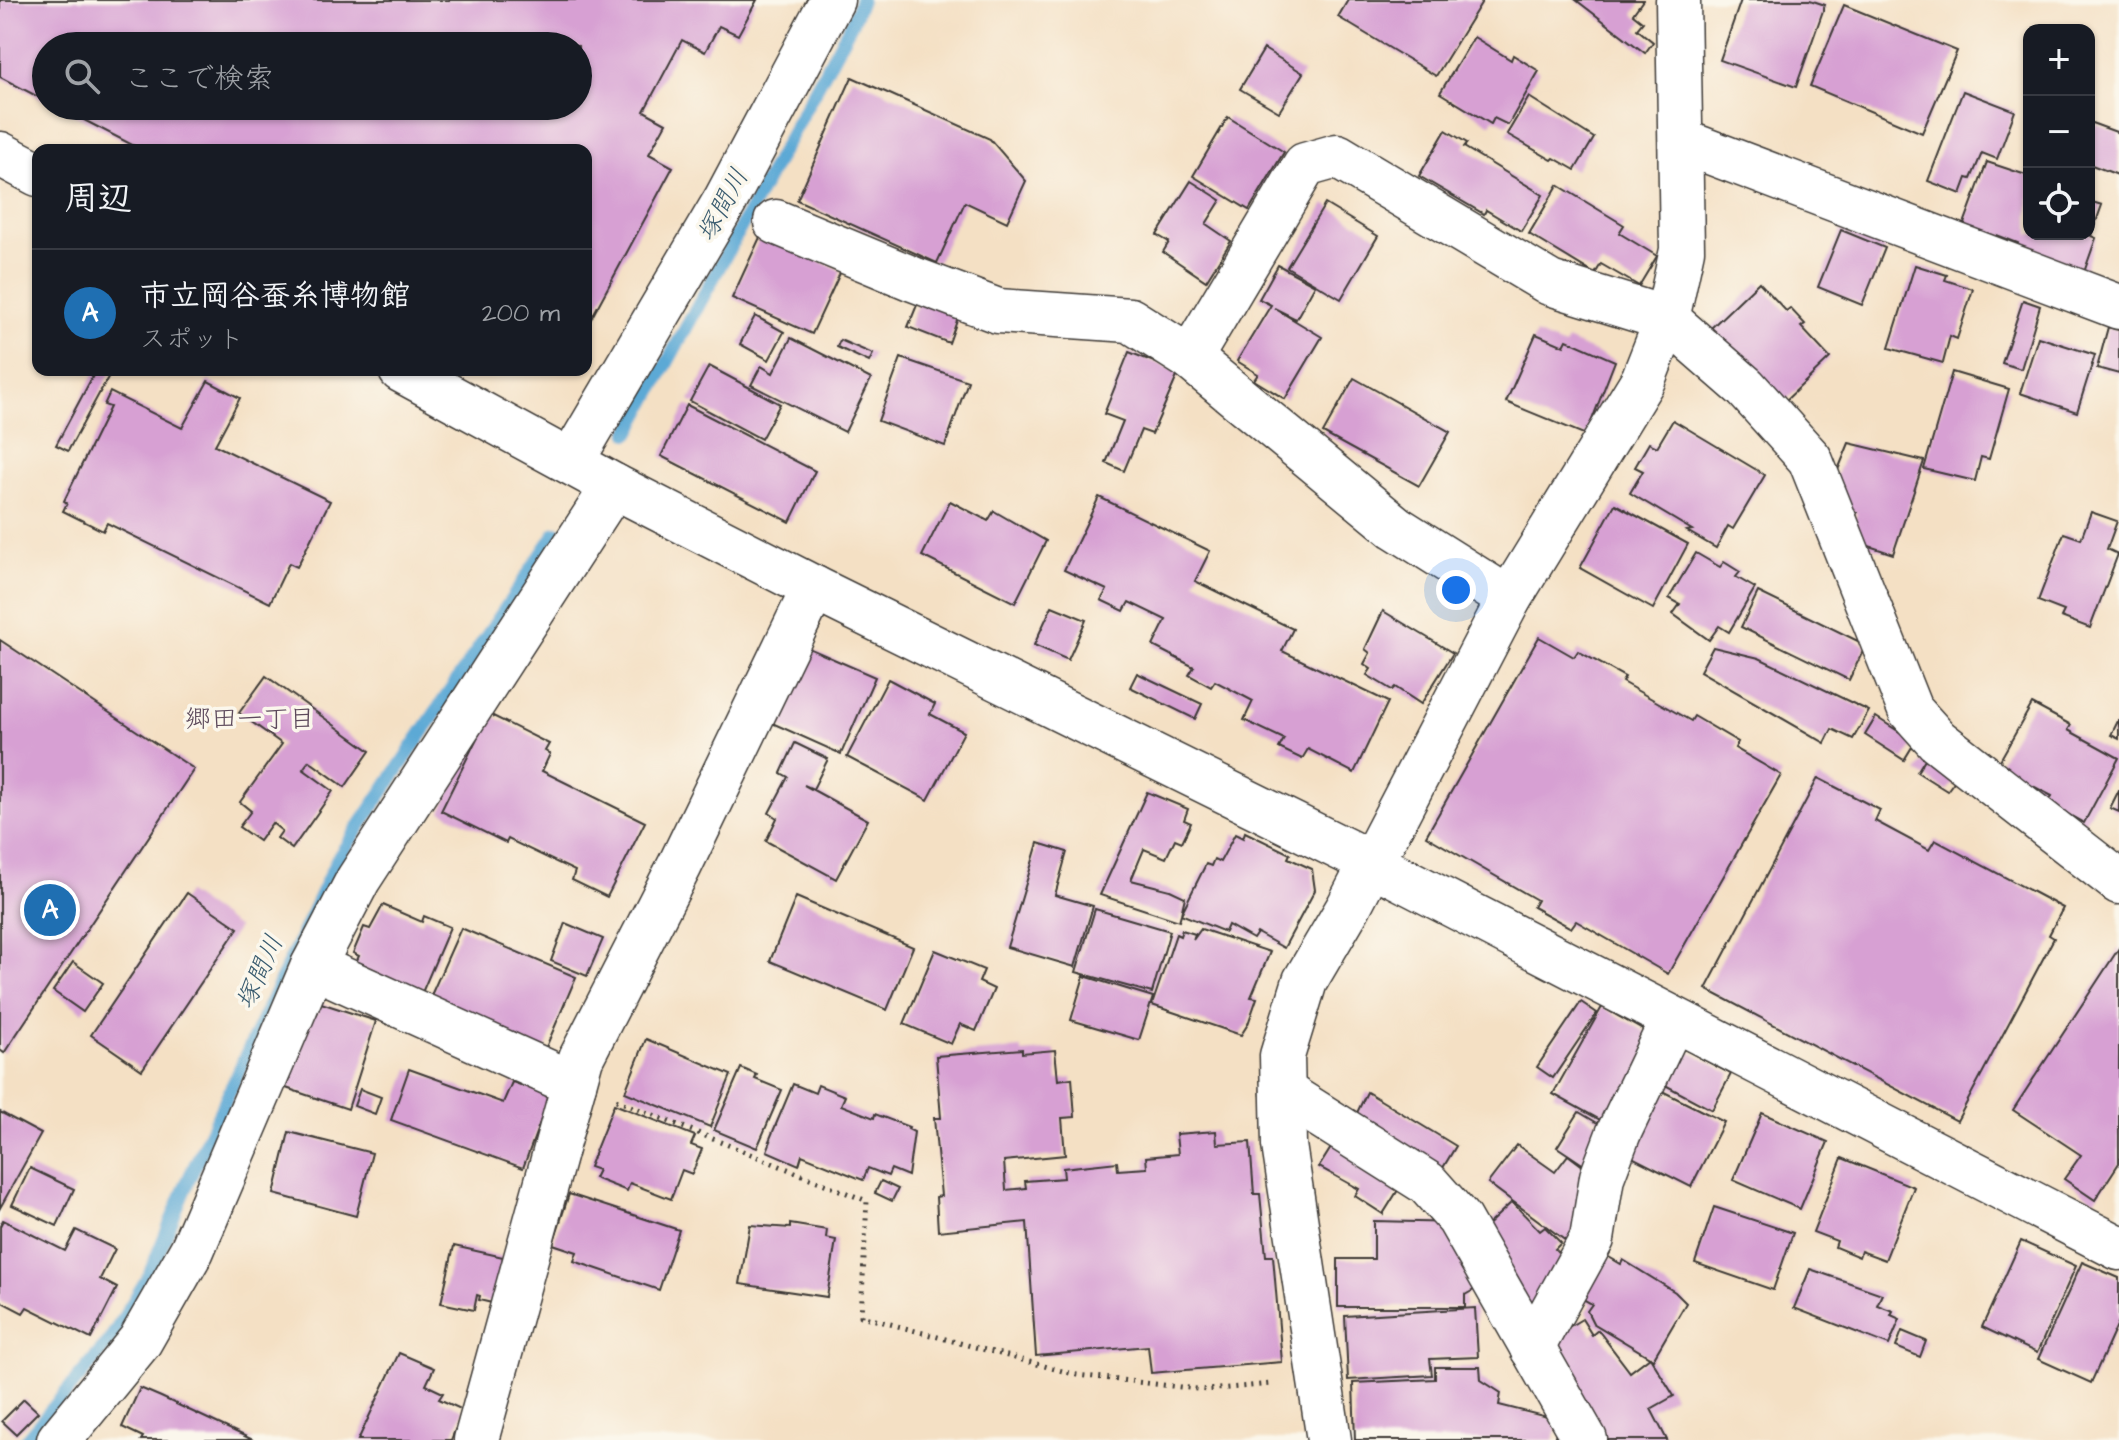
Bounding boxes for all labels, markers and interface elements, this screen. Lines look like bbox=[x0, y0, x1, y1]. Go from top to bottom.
map controls bbox=[2023, 24, 2095, 240]
button: + bbox=[2023, 24, 2095, 96]
search box bbox=[32, 32, 592, 120]
icon: search bbox=[60, 54, 104, 98]
text: ここで検索 bbox=[124, 58, 274, 100]
button: − bbox=[2023, 96, 2095, 168]
water label: 塚間川 bbox=[689, 162, 757, 248]
button: locate bbox=[2023, 168, 2095, 240]
text: 周辺 bbox=[64, 175, 132, 223]
text: 市立岡谷蚕糸博物館 bbox=[140, 275, 410, 317]
text: A bbox=[82, 295, 98, 331]
text: 200 m bbox=[482, 295, 560, 331]
text: スポット bbox=[140, 321, 244, 357]
your location bbox=[1436, 570, 1476, 610]
district label: 郷田一丁目 bbox=[185, 701, 315, 737]
pin: A bbox=[24, 880, 76, 940]
water label: 塚間川 bbox=[228, 929, 292, 1015]

